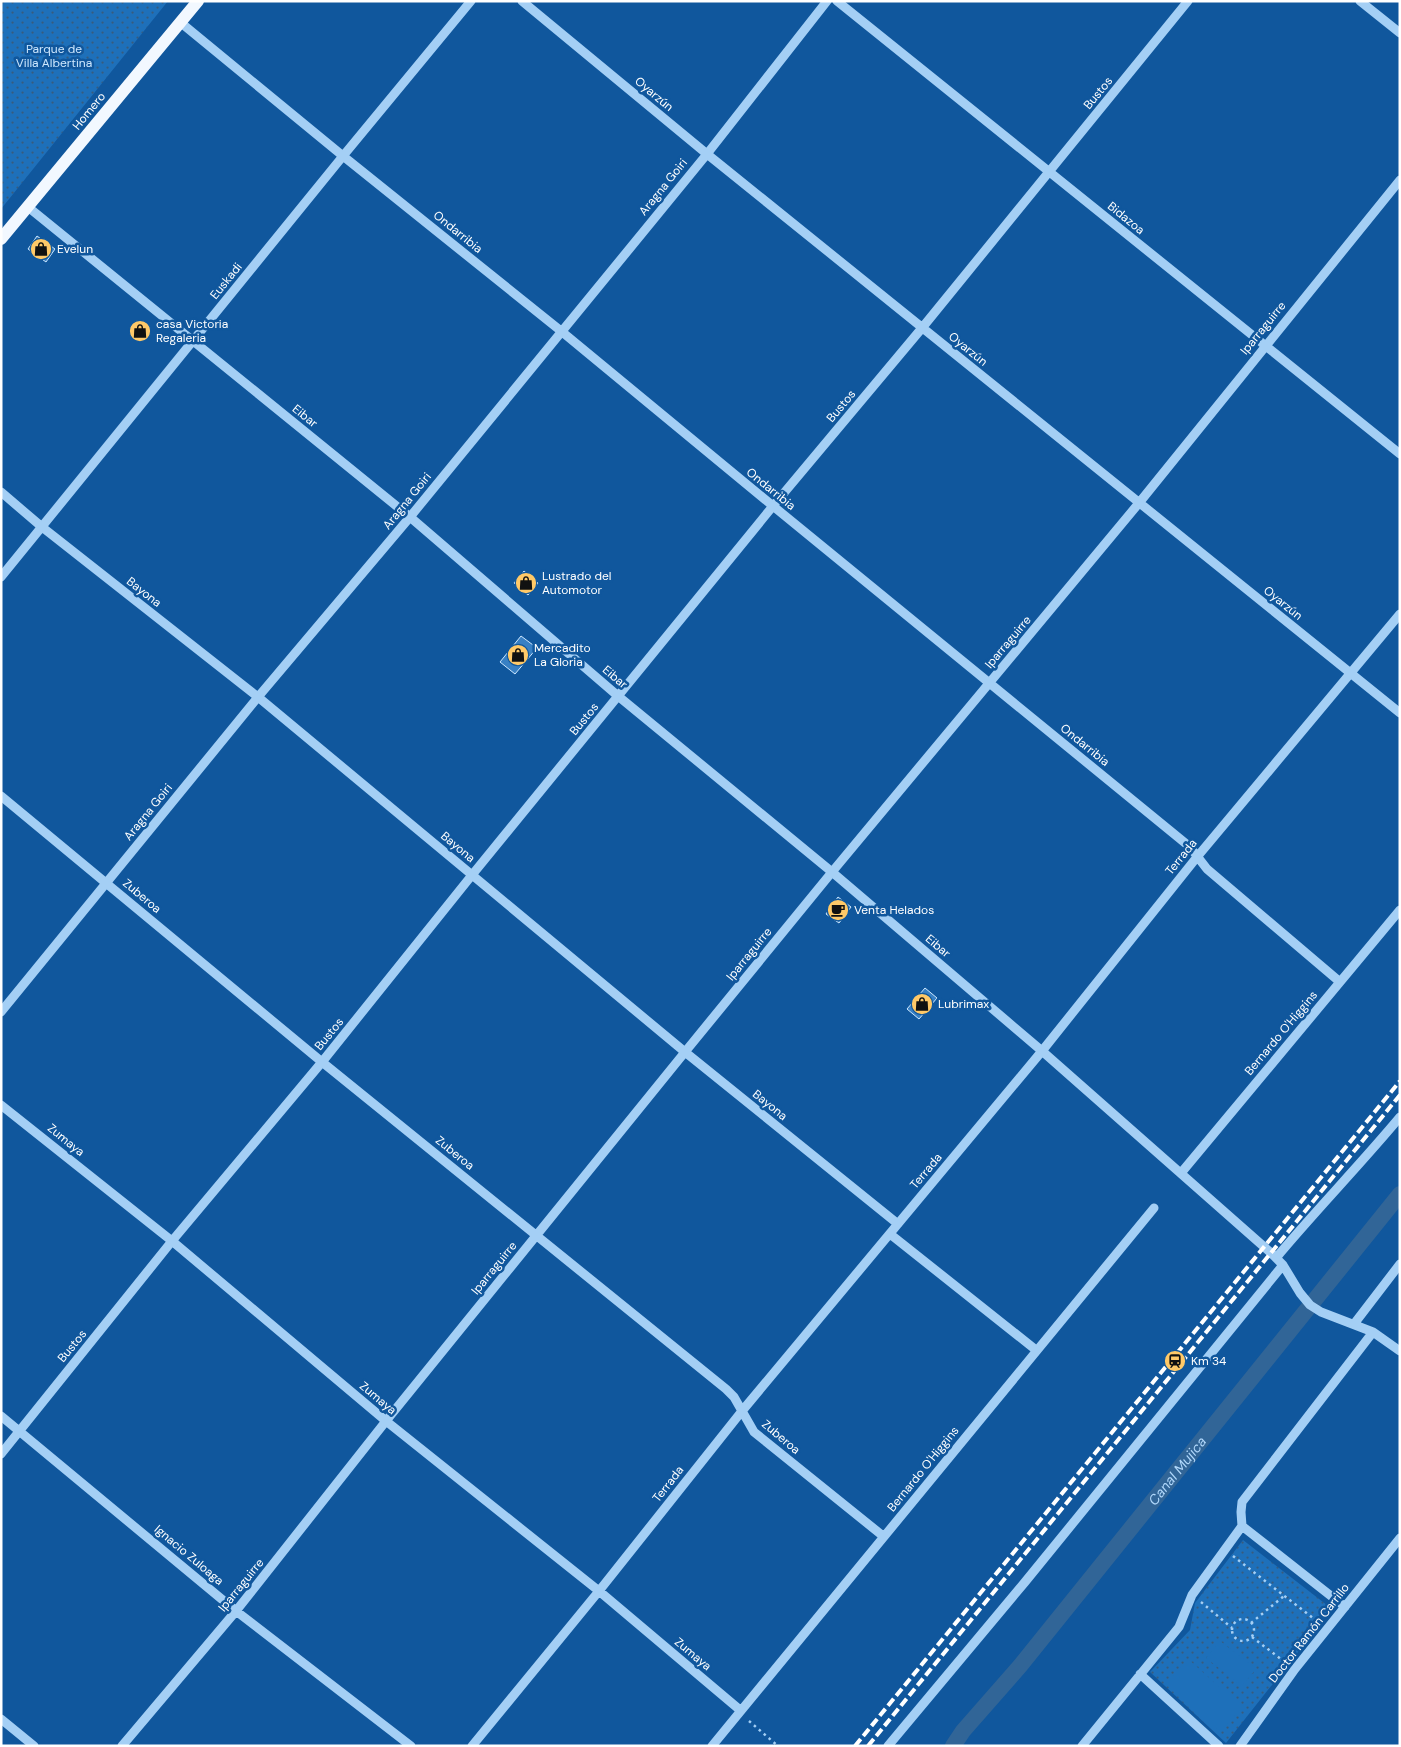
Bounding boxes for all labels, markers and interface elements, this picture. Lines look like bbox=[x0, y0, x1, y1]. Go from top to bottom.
park label: Parque de Villa Albertina bbox=[16, 41, 92, 71]
street label: Oyarzún bbox=[631, 73, 677, 115]
street label: Bustos bbox=[1080, 73, 1116, 113]
street label: Homero bbox=[69, 89, 109, 133]
street label: Aragna Goiri bbox=[635, 155, 691, 219]
street label: Bidazoa bbox=[1104, 198, 1148, 238]
street label: Ondarribia bbox=[430, 207, 486, 257]
shop icon: Evelun bbox=[29, 237, 53, 261]
place label: Evelun bbox=[57, 241, 93, 257]
street label: Euskadi bbox=[206, 259, 246, 303]
street label: Iparraguirre bbox=[1237, 298, 1290, 358]
place label: casa Victoria Regaleria bbox=[156, 316, 228, 346]
shop icon: casa Victoria Regaleria bbox=[128, 319, 152, 343]
street label: Oyarzún bbox=[945, 328, 991, 370]
street label: Bustos bbox=[823, 386, 859, 426]
street label: Eibar bbox=[289, 401, 321, 431]
street label: Ondarribia bbox=[743, 464, 799, 514]
street label: Aragna Goiri bbox=[379, 469, 435, 533]
place label: Lustrado del Automotor bbox=[542, 568, 611, 598]
shop icon: Lustrado del Automotor bbox=[514, 571, 538, 595]
street label: Bayona bbox=[123, 573, 165, 611]
street label: Oyarzún bbox=[1260, 582, 1306, 624]
street label: Iparraguirre bbox=[981, 612, 1035, 672]
place label: Mercadito La Gloria bbox=[534, 640, 591, 670]
shop icon: Mercadito La Gloria bbox=[506, 643, 530, 667]
street label: Eibar bbox=[599, 662, 631, 693]
street label: Bustos bbox=[566, 699, 602, 739]
street label: Ondarribia bbox=[1057, 720, 1113, 770]
street label: Aragna Goiri bbox=[120, 780, 176, 844]
street label: Bayona bbox=[437, 828, 479, 866]
street label: Terrada bbox=[1162, 836, 1200, 878]
street label: Zuberoa bbox=[119, 875, 165, 917]
cafe icon: Venta Helados bbox=[826, 898, 850, 922]
place label: Venta Helados bbox=[854, 902, 934, 918]
street label: Iparraguirre bbox=[723, 924, 776, 984]
street label: Eibar bbox=[922, 931, 954, 962]
street label: Bernardo O'Higgins bbox=[1241, 987, 1321, 1079]
shop icon: Lubrimax bbox=[910, 992, 934, 1016]
place label: Lubrimax bbox=[938, 996, 989, 1012]
street label: Bustos bbox=[311, 1014, 347, 1054]
street label: Bayona bbox=[749, 1086, 791, 1124]
street label: Zumaya bbox=[44, 1120, 88, 1160]
street label: Zuberoa bbox=[432, 1132, 478, 1174]
street label: Terrada bbox=[906, 1150, 946, 1192]
street label: Iparraguirre bbox=[468, 1238, 521, 1298]
street label: Bustos bbox=[54, 1326, 90, 1366]
station icon: Km 34 bbox=[1163, 1349, 1187, 1373]
place label: Km 34 bbox=[1191, 1353, 1226, 1369]
street label: Zumaya bbox=[356, 1378, 400, 1418]
street label: Zuberoa bbox=[758, 1416, 804, 1458]
street label: Bernardo O'Higgins bbox=[884, 1423, 962, 1515]
water label: Canal Mujica bbox=[1144, 1433, 1210, 1509]
street label: Terrada bbox=[649, 1463, 687, 1505]
street label: Ignacio Zuloaga bbox=[151, 1521, 227, 1589]
street label: Iparraguirre bbox=[215, 1555, 268, 1615]
street label: Doctor Ramón Carrillo bbox=[1265, 1580, 1353, 1686]
street label: Zumaya bbox=[671, 1634, 715, 1674]

